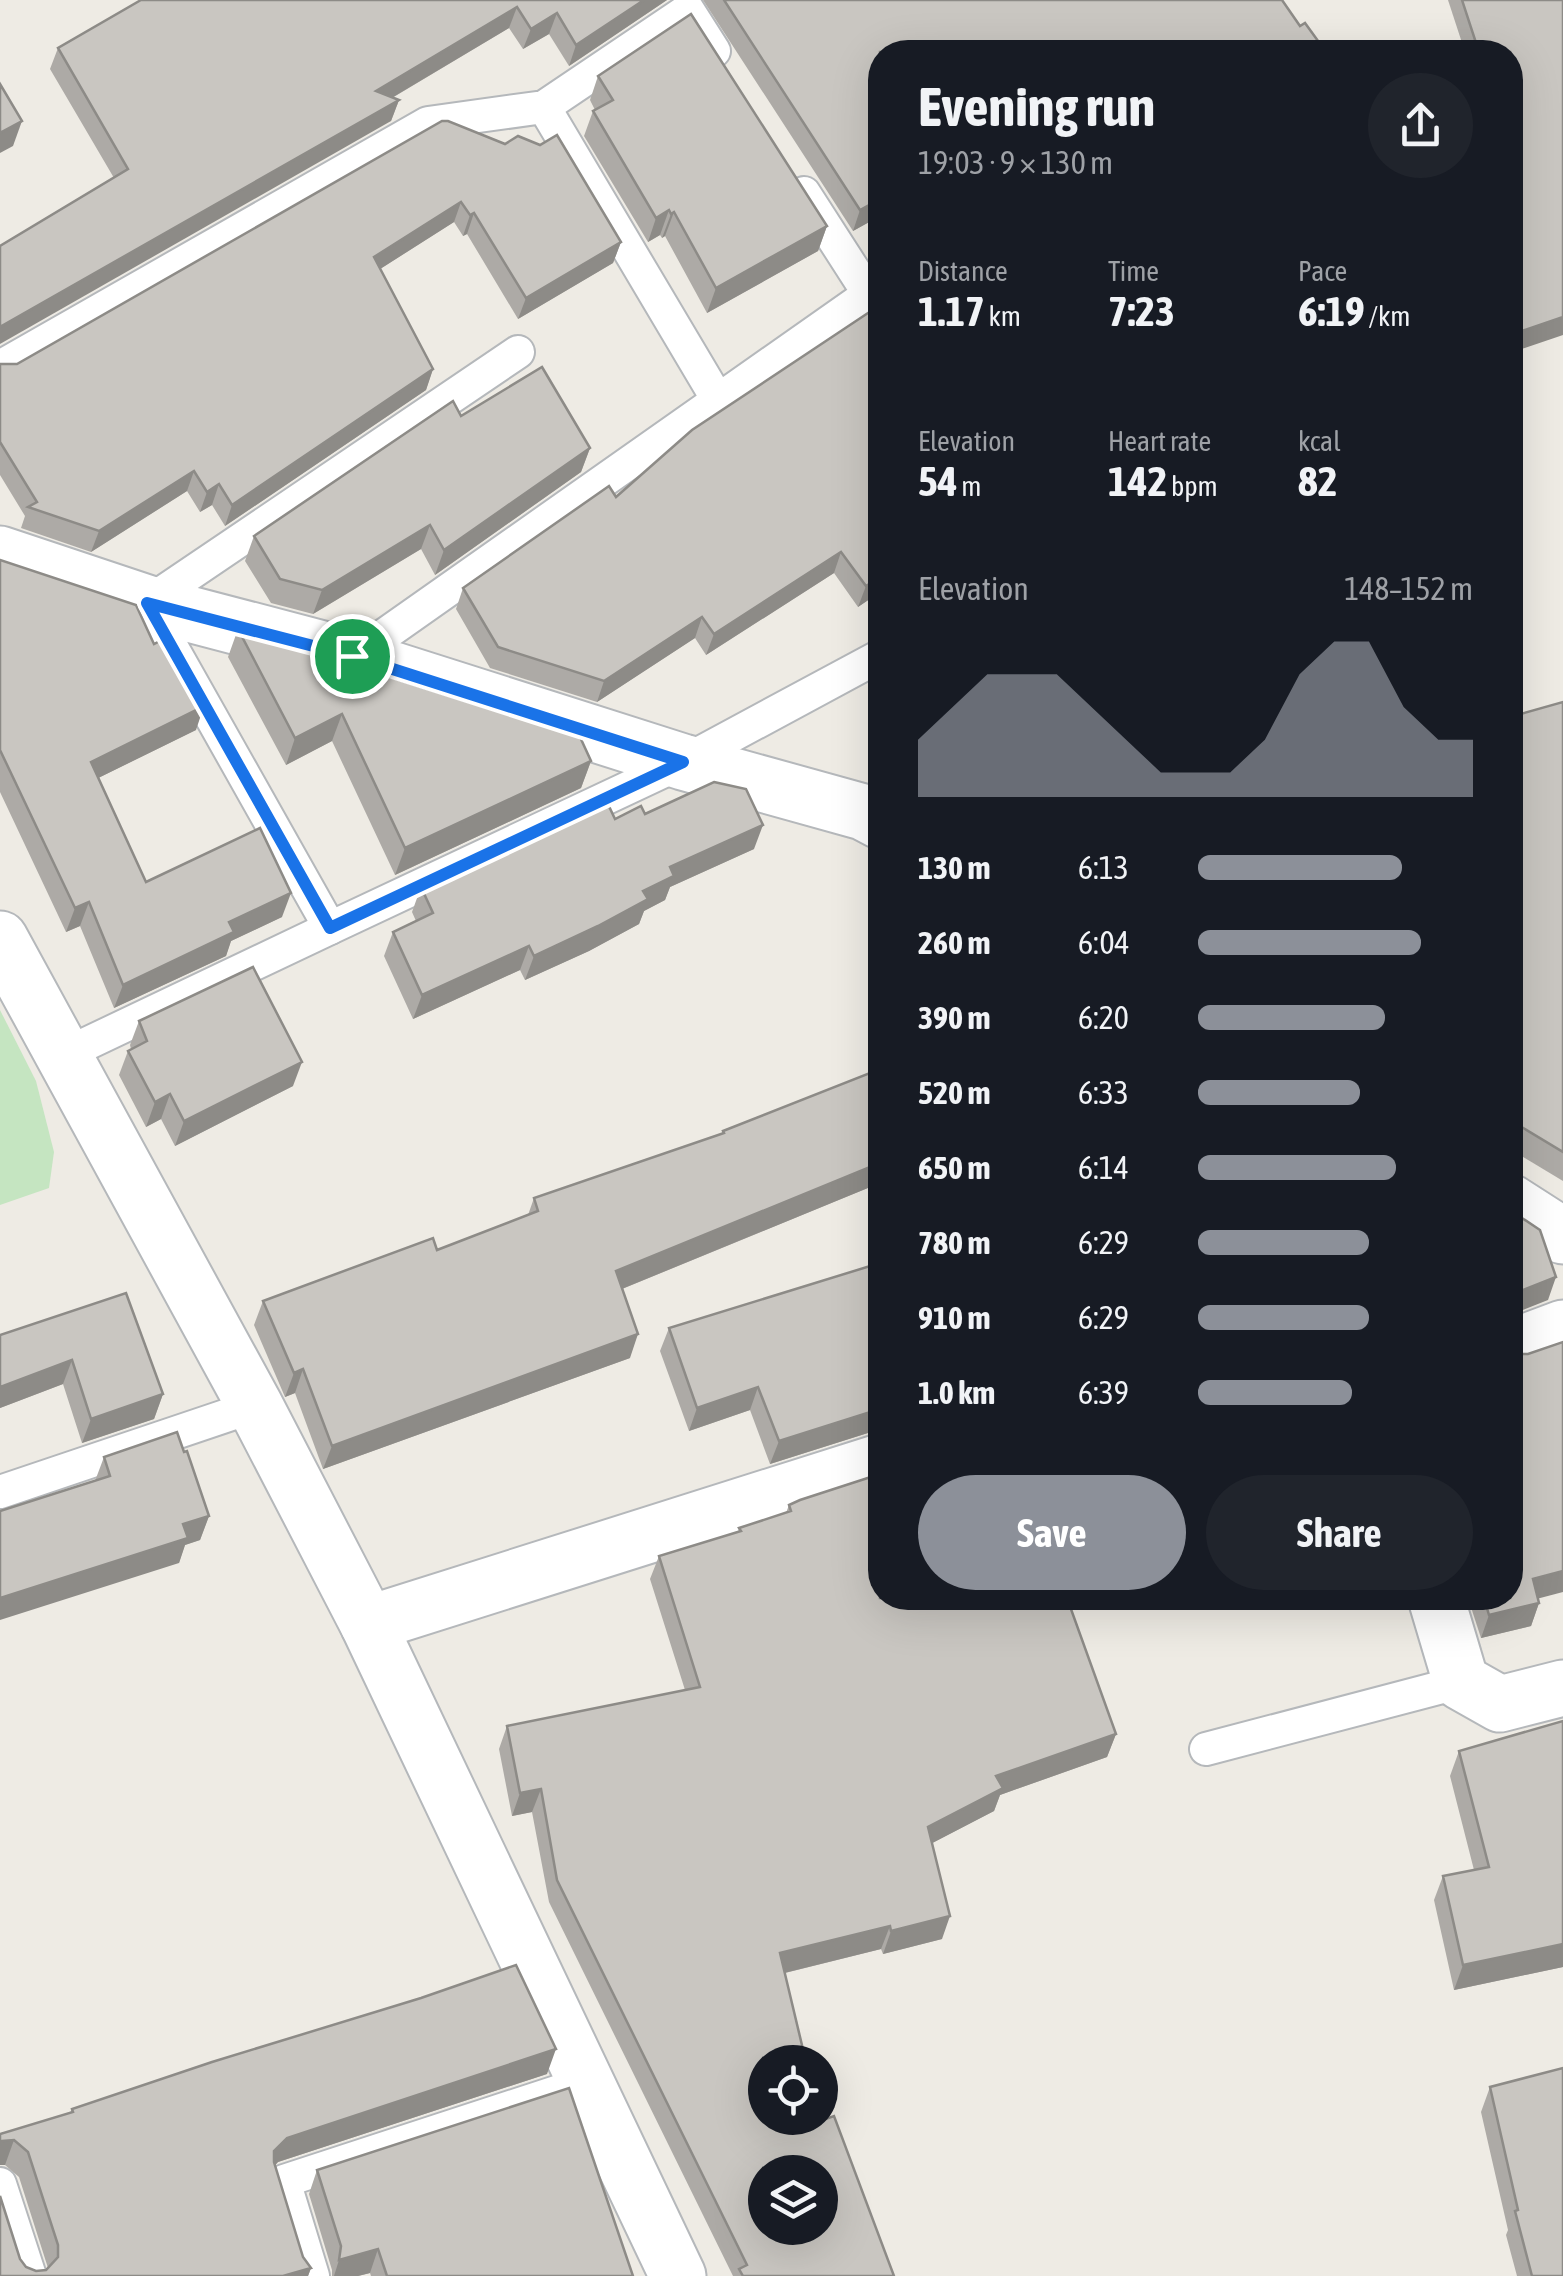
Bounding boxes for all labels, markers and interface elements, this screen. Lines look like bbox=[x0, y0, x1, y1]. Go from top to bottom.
button: share bbox=[1368, 73, 1473, 178]
text: Evening run bbox=[918, 75, 1155, 138]
text: 19:03 · 9 × 130 m bbox=[918, 144, 1113, 181]
text: Distance bbox=[918, 255, 1008, 287]
text: Time bbox=[1108, 255, 1159, 287]
text: Pace bbox=[1298, 255, 1347, 287]
text: 1.17 bbox=[918, 287, 985, 335]
text: 7:23 bbox=[1108, 287, 1175, 335]
text: 6:19 bbox=[1298, 287, 1365, 335]
text: km bbox=[985, 300, 1021, 332]
text: /km bbox=[1365, 300, 1410, 332]
text: Elevation bbox=[918, 425, 1015, 457]
text: Heart rate bbox=[1108, 425, 1211, 457]
text: kcal bbox=[1298, 425, 1341, 457]
text: 54 bbox=[918, 457, 957, 505]
text: 142 bbox=[1108, 457, 1167, 505]
text: 82 bbox=[1298, 457, 1337, 505]
text: m bbox=[957, 470, 981, 502]
text: bpm bbox=[1167, 470, 1218, 502]
text: Elevation bbox=[918, 570, 1029, 607]
text: 148–152 m bbox=[1344, 570, 1473, 607]
pin bbox=[310, 614, 395, 699]
icon: arrive bbox=[325, 629, 380, 684]
text: 130 m bbox=[918, 849, 991, 886]
text: 6:13 bbox=[1078, 849, 1129, 886]
text: 260 m bbox=[918, 924, 991, 961]
text: 6:04 bbox=[1078, 924, 1129, 961]
text: 390 m bbox=[918, 999, 991, 1036]
text: 6:20 bbox=[1078, 999, 1129, 1036]
text: 520 m bbox=[918, 1074, 991, 1111]
text: 6:33 bbox=[1078, 1074, 1129, 1111]
text: 650 m bbox=[918, 1149, 991, 1186]
text: 6:14 bbox=[1078, 1149, 1129, 1186]
text: 780 m bbox=[918, 1224, 991, 1261]
text: 6:29 bbox=[1078, 1224, 1129, 1261]
text: 910 m bbox=[918, 1299, 991, 1336]
text: 6:29 bbox=[1078, 1299, 1129, 1336]
text: 1.0 km bbox=[918, 1374, 995, 1411]
text: 6:39 bbox=[1078, 1374, 1129, 1411]
button: Save bbox=[918, 1475, 1186, 1590]
button: Share bbox=[1206, 1475, 1473, 1590]
map controls bbox=[748, 2045, 838, 2245]
button: locate bbox=[748, 2045, 838, 2135]
button: layers bbox=[748, 2155, 838, 2245]

